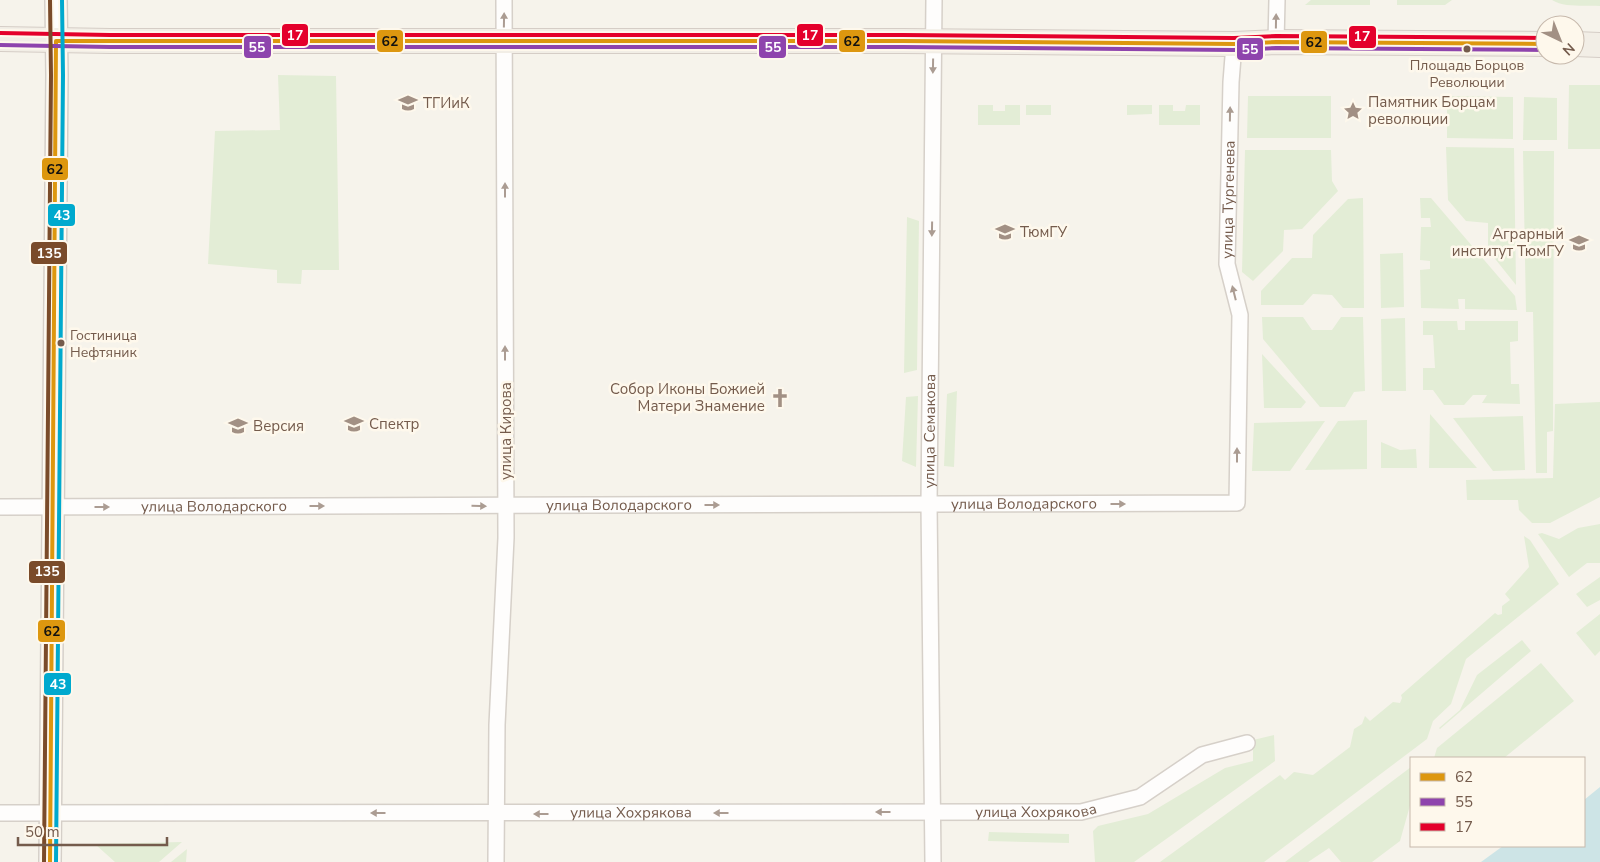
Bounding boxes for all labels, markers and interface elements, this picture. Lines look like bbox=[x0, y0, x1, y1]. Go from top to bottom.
one-way arrow bbox=[500, 12, 508, 28]
one-way arrow bbox=[1272, 13, 1280, 29]
north arrow bbox=[1535, 15, 1585, 65]
line badge: 17 bbox=[281, 23, 309, 47]
line badge: 17 bbox=[796, 23, 824, 47]
line badge: 17 bbox=[1348, 25, 1377, 49]
text: 17 bbox=[287, 26, 303, 45]
text: 17 bbox=[802, 26, 818, 45]
text: 17 bbox=[1354, 27, 1370, 46]
line badge: 62 bbox=[376, 29, 404, 53]
line badge: 62 bbox=[838, 29, 866, 53]
line badge: 62 bbox=[1300, 30, 1328, 54]
text: 62 bbox=[382, 32, 398, 51]
text: 62 bbox=[844, 32, 860, 51]
text: 62 bbox=[1306, 33, 1322, 52]
line badge: 55 bbox=[243, 35, 272, 59]
line badge: 55 bbox=[758, 35, 787, 59]
line badge: 55 bbox=[1236, 37, 1264, 61]
text: 55 bbox=[249, 38, 265, 57]
text: 55 bbox=[765, 38, 781, 57]
text: N bbox=[1558, 39, 1579, 60]
text: 55 bbox=[1242, 40, 1258, 59]
marker: Площадь Борцов Революции bbox=[1462, 44, 1472, 54]
place label: Площадь Борцов Революции bbox=[1410, 56, 1525, 92]
one-way arrow bbox=[929, 58, 937, 74]
school or university icon: ТГИиК bbox=[397, 92, 419, 114]
place label: Памятник Борцам революции bbox=[1368, 92, 1496, 129]
place label: ТГИиК bbox=[423, 93, 470, 113]
place icon: Памятник Борцам революции bbox=[1342, 100, 1364, 122]
one-way arrow bbox=[1227, 106, 1235, 122]
street label: улица Тургенева bbox=[1217, 140, 1240, 259]
line badge: 62 bbox=[41, 157, 69, 181]
text: 62 bbox=[47, 160, 63, 179]
one-way arrow bbox=[501, 182, 509, 198]
line badge: 43 bbox=[47, 203, 76, 227]
text: 43 bbox=[54, 206, 70, 225]
one-way arrow bbox=[927, 221, 935, 237]
school or university icon: ТюмГУ bbox=[994, 221, 1016, 243]
place label: ТюмГУ bbox=[1020, 222, 1067, 242]
place label: Аграрный институт ТюмГУ bbox=[1452, 224, 1564, 261]
school or university icon: Аграрный институт ТюмГУ bbox=[1568, 232, 1590, 254]
line badge: 135 bbox=[30, 241, 68, 265]
text: 135 bbox=[36, 244, 62, 263]
one-way arrow bbox=[1230, 285, 1238, 300]
place label: Гостиница Нефтяник bbox=[70, 326, 138, 362]
marker: Гостиница Нефтяник bbox=[56, 338, 66, 348]
one-way arrow bbox=[501, 344, 509, 360]
street label: улица Семакова bbox=[919, 374, 940, 488]
place label: Собор Иконы Божией Матери Знамение bbox=[610, 379, 765, 416]
street label: улица Кирова bbox=[496, 382, 516, 480]
church icon: Собор Иконы Божией Матери Знамение bbox=[769, 387, 791, 409]
school or university icon: Спектр bbox=[343, 413, 365, 435]
place label: Спектр bbox=[369, 414, 420, 434]
school or university icon: Версия bbox=[227, 415, 249, 437]
place label: Версия bbox=[253, 416, 304, 436]
one-way arrow bbox=[1233, 446, 1241, 462]
street label: улица Володарского bbox=[951, 493, 1097, 514]
street label: улица Володарского bbox=[546, 495, 692, 515]
street label: улица Володарского bbox=[141, 496, 287, 517]
one-way arrow bbox=[1110, 500, 1126, 508]
one-way arrow bbox=[704, 501, 720, 509]
one-way arrow bbox=[309, 502, 325, 510]
one-way arrow bbox=[471, 502, 487, 510]
one-way arrow bbox=[94, 503, 110, 511]
line badge: 135 bbox=[28, 560, 66, 584]
text: 135 bbox=[34, 562, 60, 581]
line badge: 62 bbox=[37, 619, 66, 643]
text: 62 bbox=[44, 622, 60, 641]
line badge: 43 bbox=[43, 672, 72, 696]
text: 43 bbox=[50, 675, 66, 694]
legend bbox=[1410, 757, 1585, 847]
text: 62 bbox=[1455, 767, 1473, 787]
text: 55 bbox=[1455, 792, 1473, 812]
street label: улица Хохрякова bbox=[975, 798, 1099, 822]
street label: улица Хохрякова bbox=[570, 802, 692, 822]
one-way arrow bbox=[875, 808, 891, 816]
one-way arrow bbox=[370, 809, 386, 817]
one-way arrow bbox=[713, 809, 729, 817]
one-way arrow bbox=[533, 810, 549, 818]
scale bar bbox=[18, 814, 166, 846]
text: 17 bbox=[1455, 817, 1473, 837]
text: 50 m bbox=[25, 822, 60, 842]

